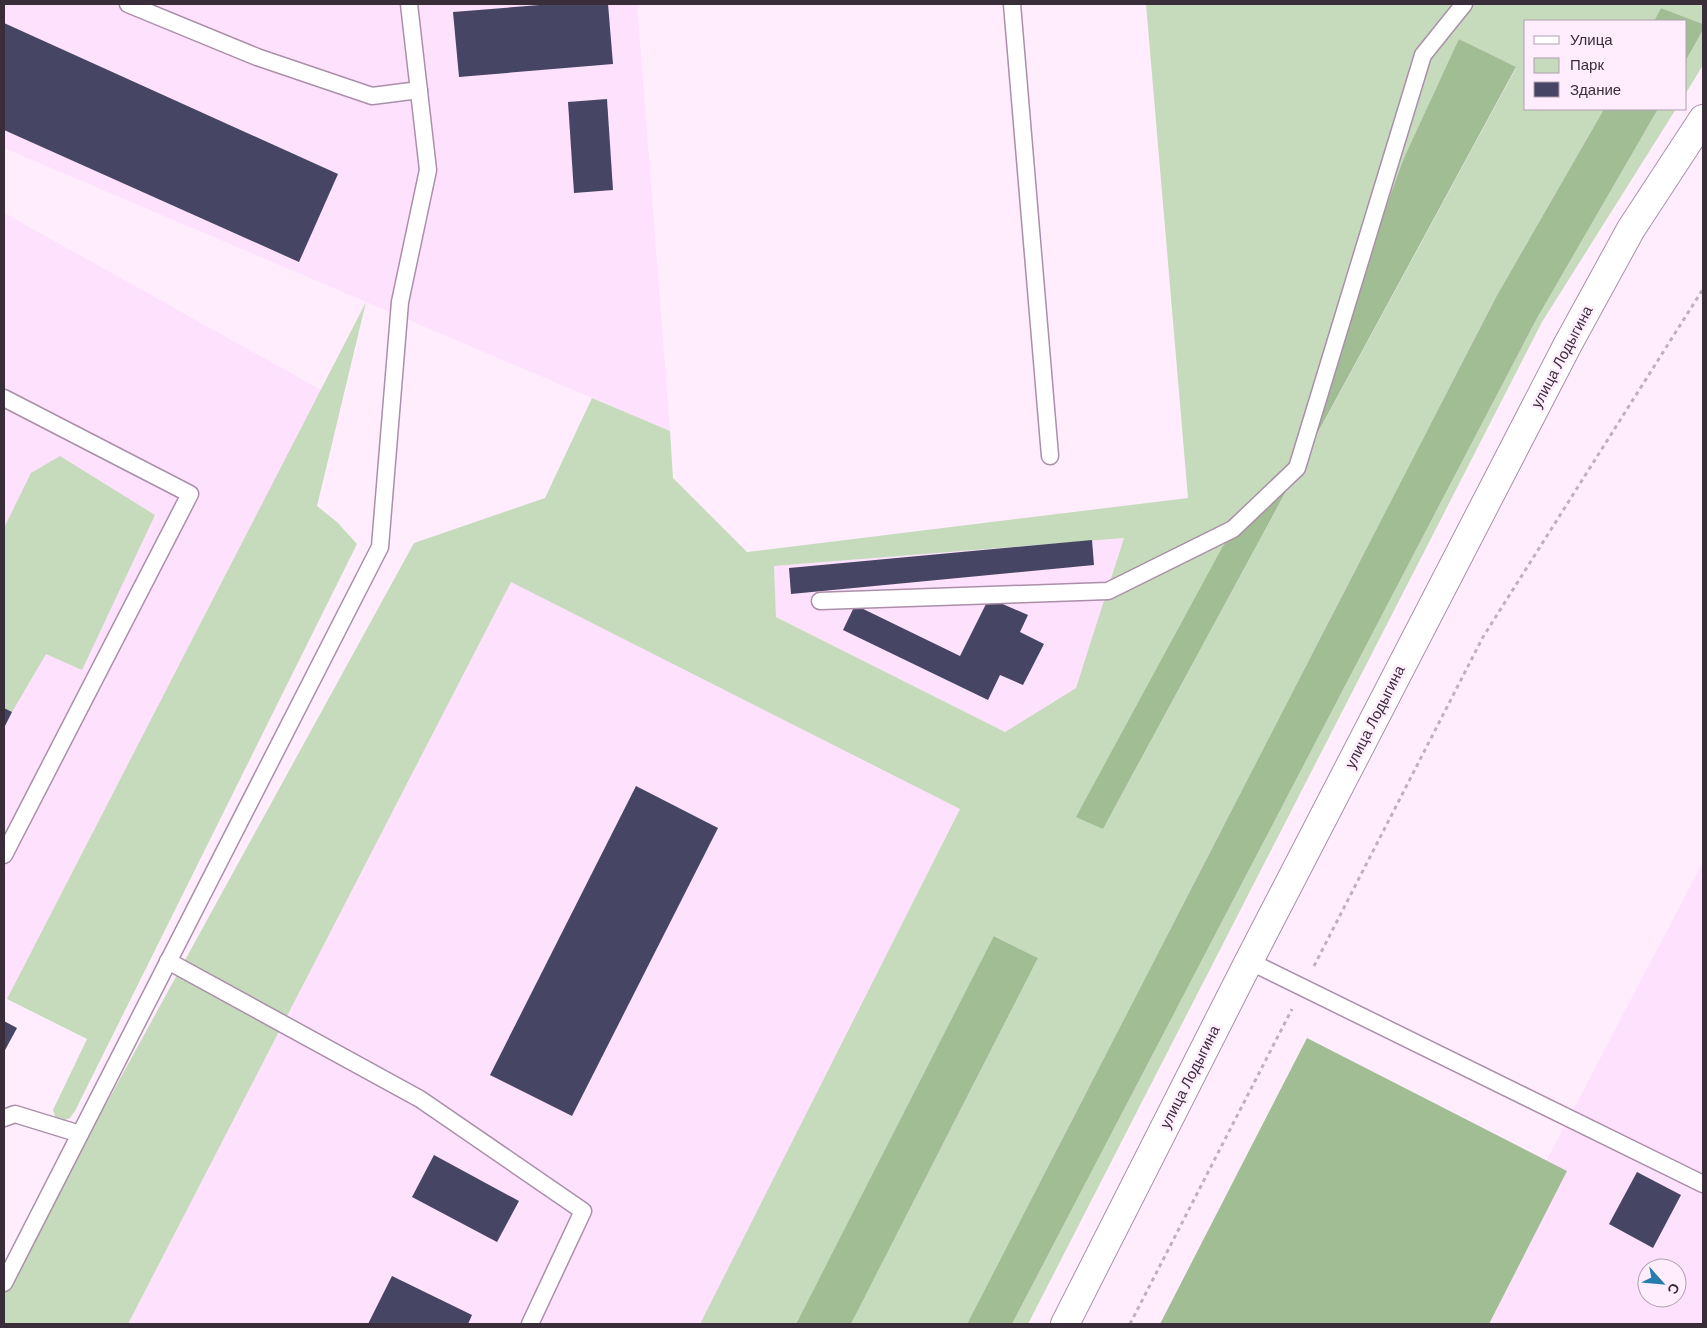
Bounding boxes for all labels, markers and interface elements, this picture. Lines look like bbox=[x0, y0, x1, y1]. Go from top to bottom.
legend bbox=[1524, 20, 1687, 110]
text: Улица bbox=[1570, 30, 1613, 50]
text: Парк bbox=[1570, 55, 1604, 75]
text: Здание bbox=[1570, 80, 1621, 100]
street label: улица Лодыгина bbox=[1527, 302, 1598, 412]
street label: улица Лодыгина bbox=[1340, 661, 1410, 772]
street label: улица Лодыгина bbox=[1155, 1021, 1225, 1132]
north arrow bbox=[1637, 1258, 1687, 1308]
text: С bbox=[1663, 1280, 1684, 1297]

